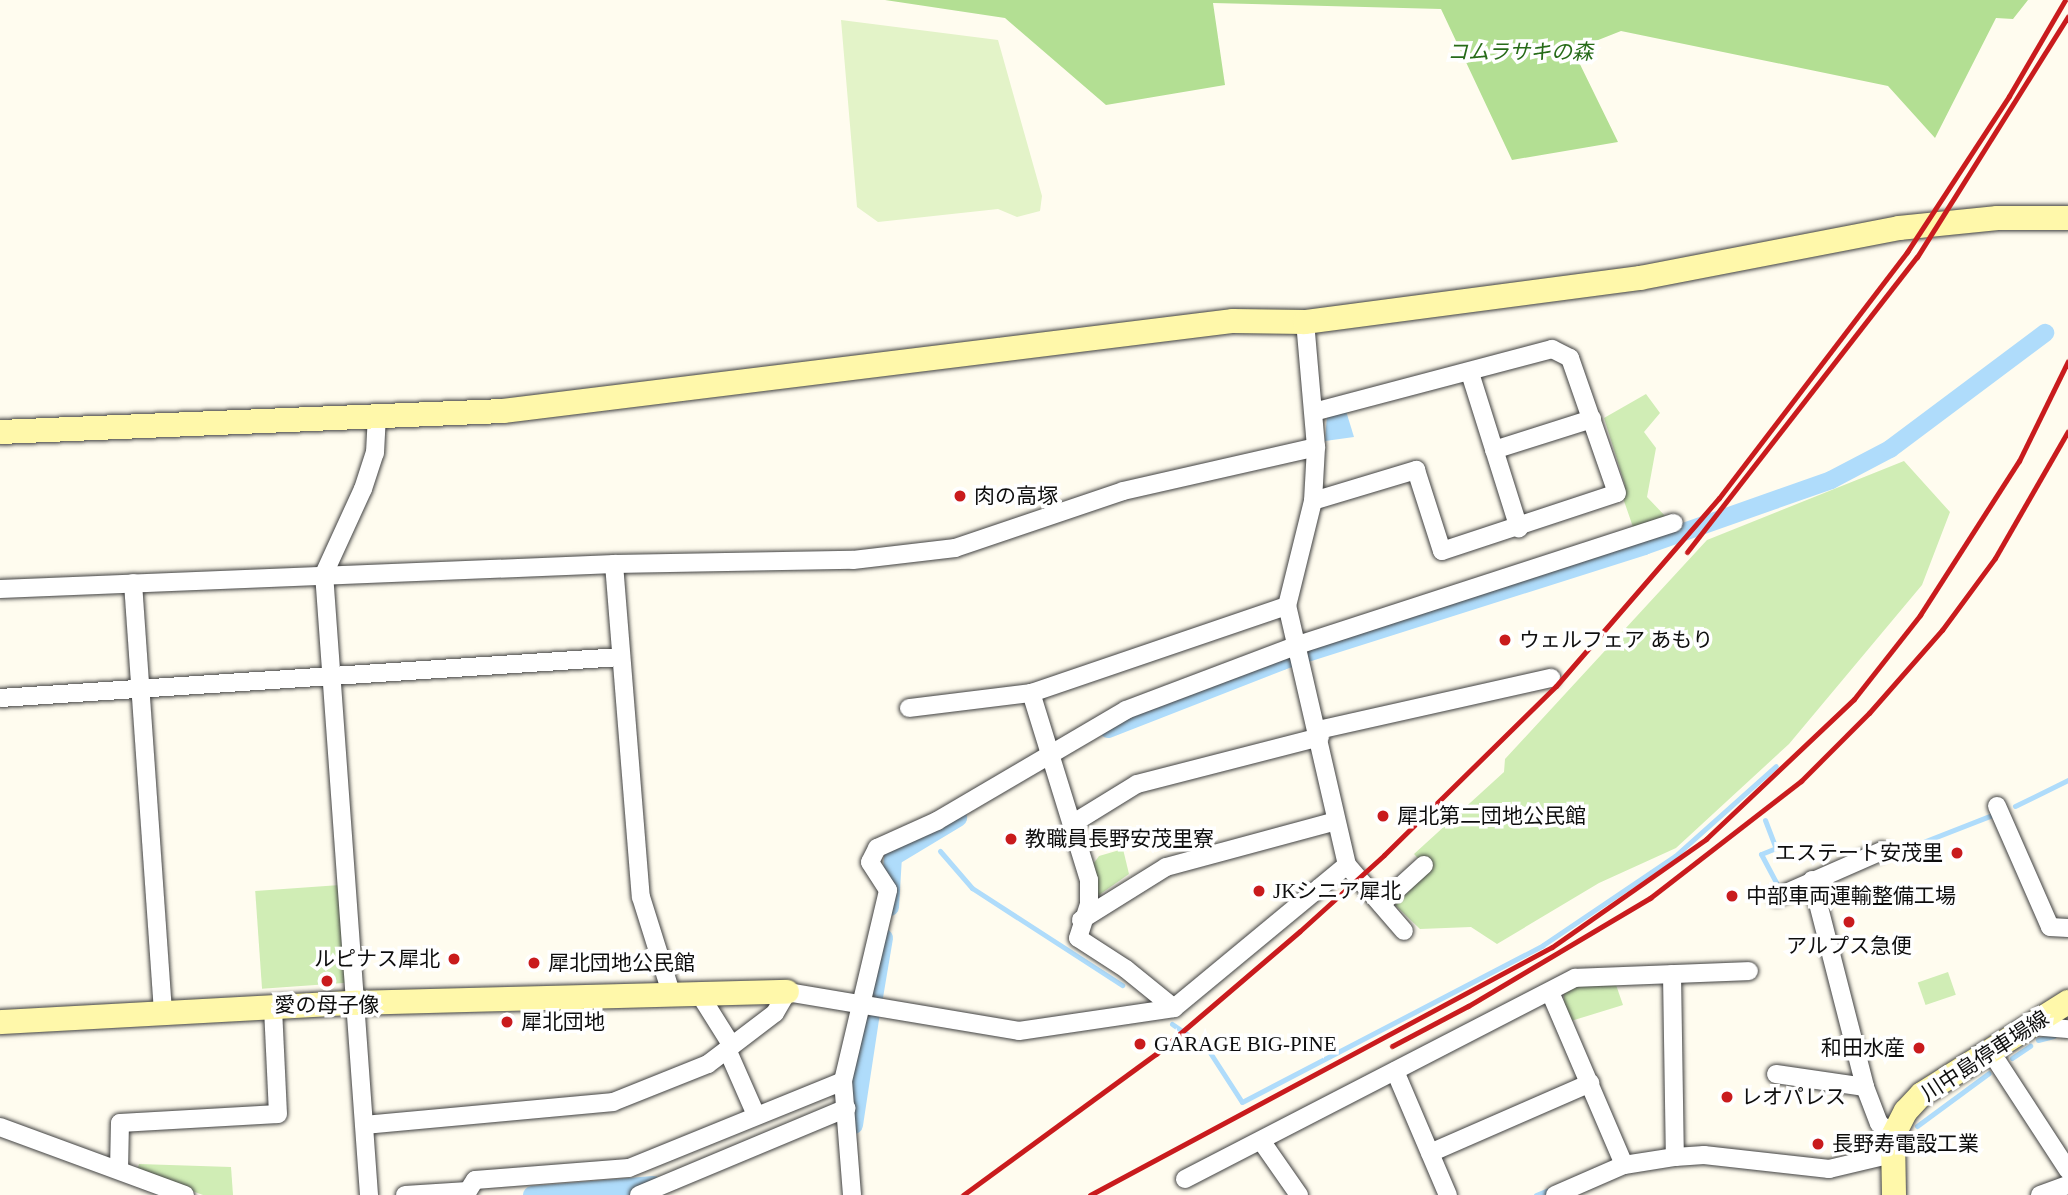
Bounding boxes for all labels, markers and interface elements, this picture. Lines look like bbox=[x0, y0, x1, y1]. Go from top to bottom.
park label: コムラサキの森 bbox=[1447, 39, 1593, 65]
place label: 肉の高塚 bbox=[974, 483, 1058, 509]
marker: 肉の高塚 bbox=[952, 488, 968, 504]
place label: ウェルフェア あもり bbox=[1519, 627, 1713, 653]
marker: ウェルフェア あもり bbox=[1497, 632, 1513, 648]
place label: 犀北第二団地公民館 bbox=[1397, 803, 1586, 829]
marker: 犀北第二団地公民館 bbox=[1375, 808, 1391, 824]
place label: 教職員長野安茂里寮 bbox=[1025, 826, 1214, 852]
marker: 教職員長野安茂里寮 bbox=[1003, 831, 1019, 847]
place label: エステート安茂里 bbox=[1775, 840, 1943, 866]
marker: エステート安茂里 bbox=[1949, 845, 1965, 861]
place label: JKシニア犀北 bbox=[1273, 878, 1401, 904]
marker: JKシニア犀北 bbox=[1251, 883, 1267, 899]
place label: 中部車両運輸整備工場 bbox=[1746, 883, 1956, 909]
marker: 中部車両運輸整備工場 bbox=[1724, 888, 1740, 904]
marker: アルプス急便 bbox=[1841, 914, 1857, 930]
place label: アルプス急便 bbox=[1786, 933, 1912, 959]
place label: ルピナス犀北 bbox=[314, 946, 440, 972]
place label: 犀北団地公民館 bbox=[548, 950, 695, 976]
marker: ルピナス犀北 bbox=[446, 951, 462, 967]
marker: 犀北団地公民館 bbox=[526, 955, 542, 971]
marker: 愛の母子像 bbox=[319, 973, 335, 989]
place label: 愛の母子像 bbox=[275, 992, 379, 1018]
street label: 川中島停車場線 bbox=[1916, 1005, 2054, 1107]
place label: 犀北団地 bbox=[521, 1009, 605, 1035]
marker: 犀北団地 bbox=[499, 1014, 515, 1030]
place label: GARAGE BIG-PINE bbox=[1154, 1031, 1337, 1057]
place label: 和田水産 bbox=[1821, 1035, 1905, 1061]
marker: GARAGE BIG-PINE bbox=[1132, 1036, 1148, 1052]
marker: 和田水産 bbox=[1911, 1040, 1927, 1056]
place label: レオパレス bbox=[1741, 1084, 1846, 1110]
marker: レオパレス bbox=[1719, 1089, 1735, 1105]
place label: 長野寿電設工業 bbox=[1832, 1131, 1979, 1157]
marker: 長野寿電設工業 bbox=[1810, 1136, 1826, 1152]

